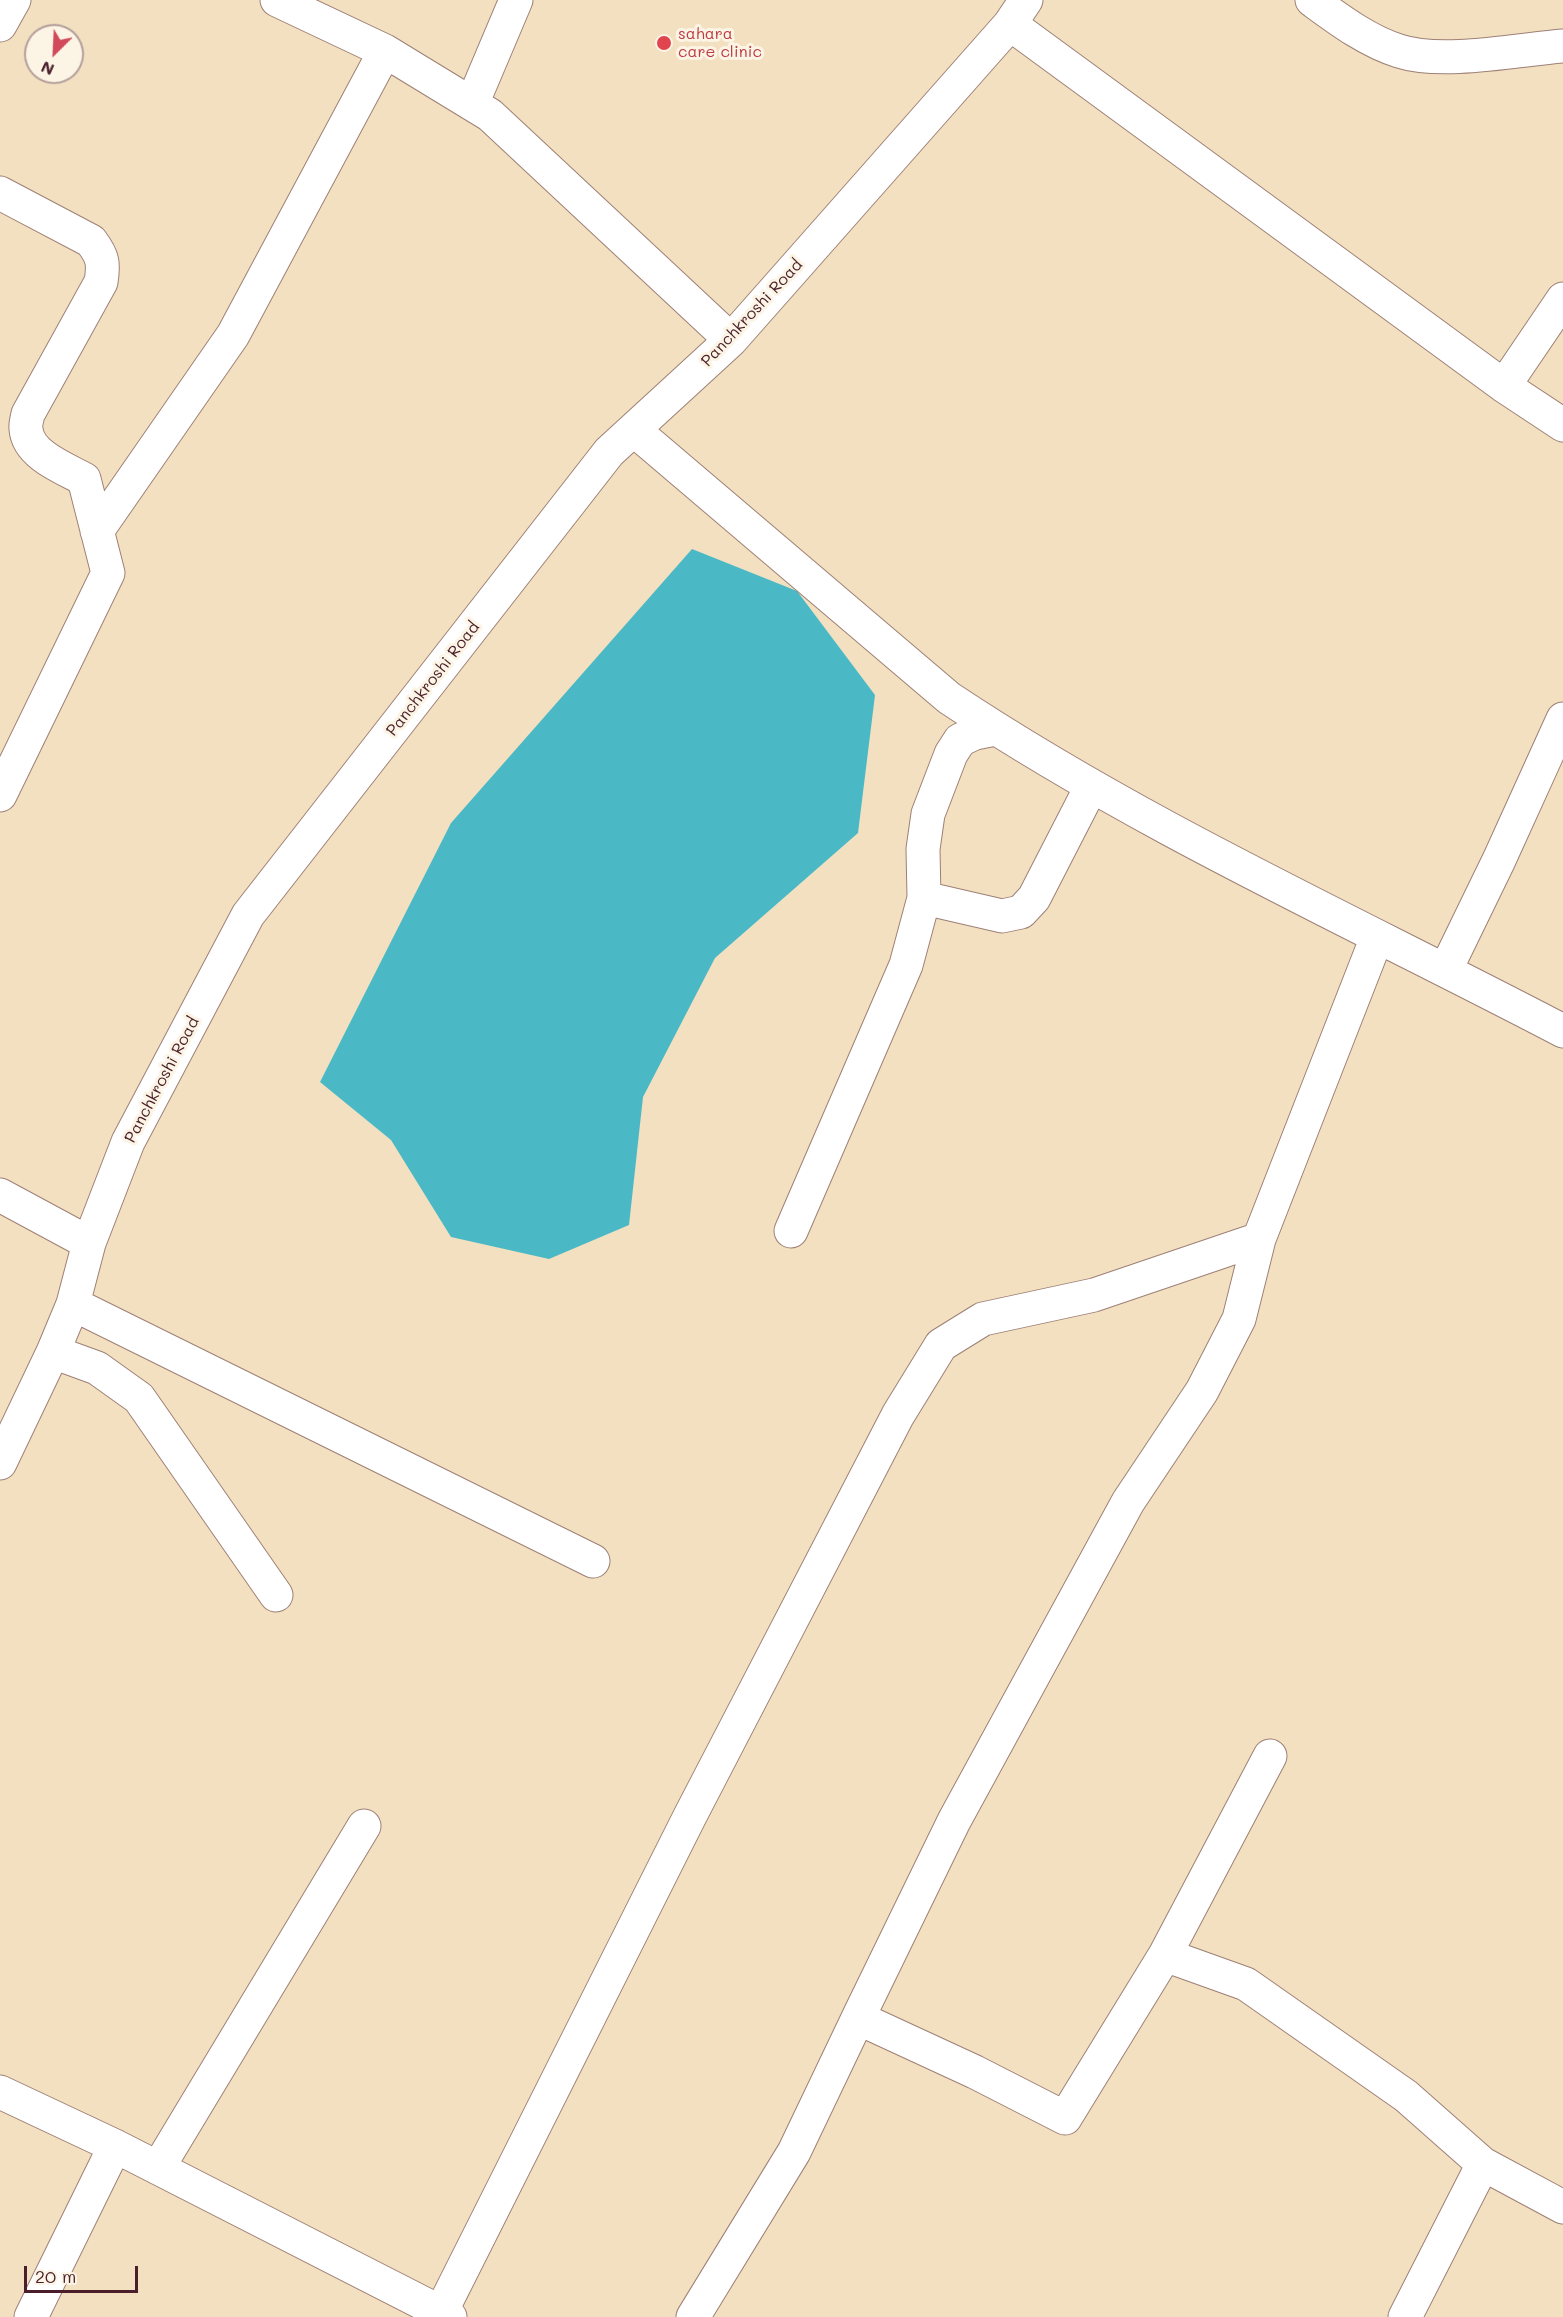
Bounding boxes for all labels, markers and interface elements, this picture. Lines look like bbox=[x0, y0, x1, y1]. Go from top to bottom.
north arrow bbox=[24, 24, 84, 84]
place label: sahara care clinic bbox=[678, 24, 762, 62]
marker: sahara care clinic bbox=[655, 34, 673, 52]
text: N bbox=[37, 57, 57, 81]
street label: Panchkroshi Road bbox=[697, 255, 807, 371]
street label: Panchkroshi Road bbox=[382, 618, 484, 740]
street label: Panchkroshi Road bbox=[121, 1014, 203, 1146]
scale bar bbox=[27, 2254, 141, 2292]
text: 20 m bbox=[35, 2264, 76, 2288]

